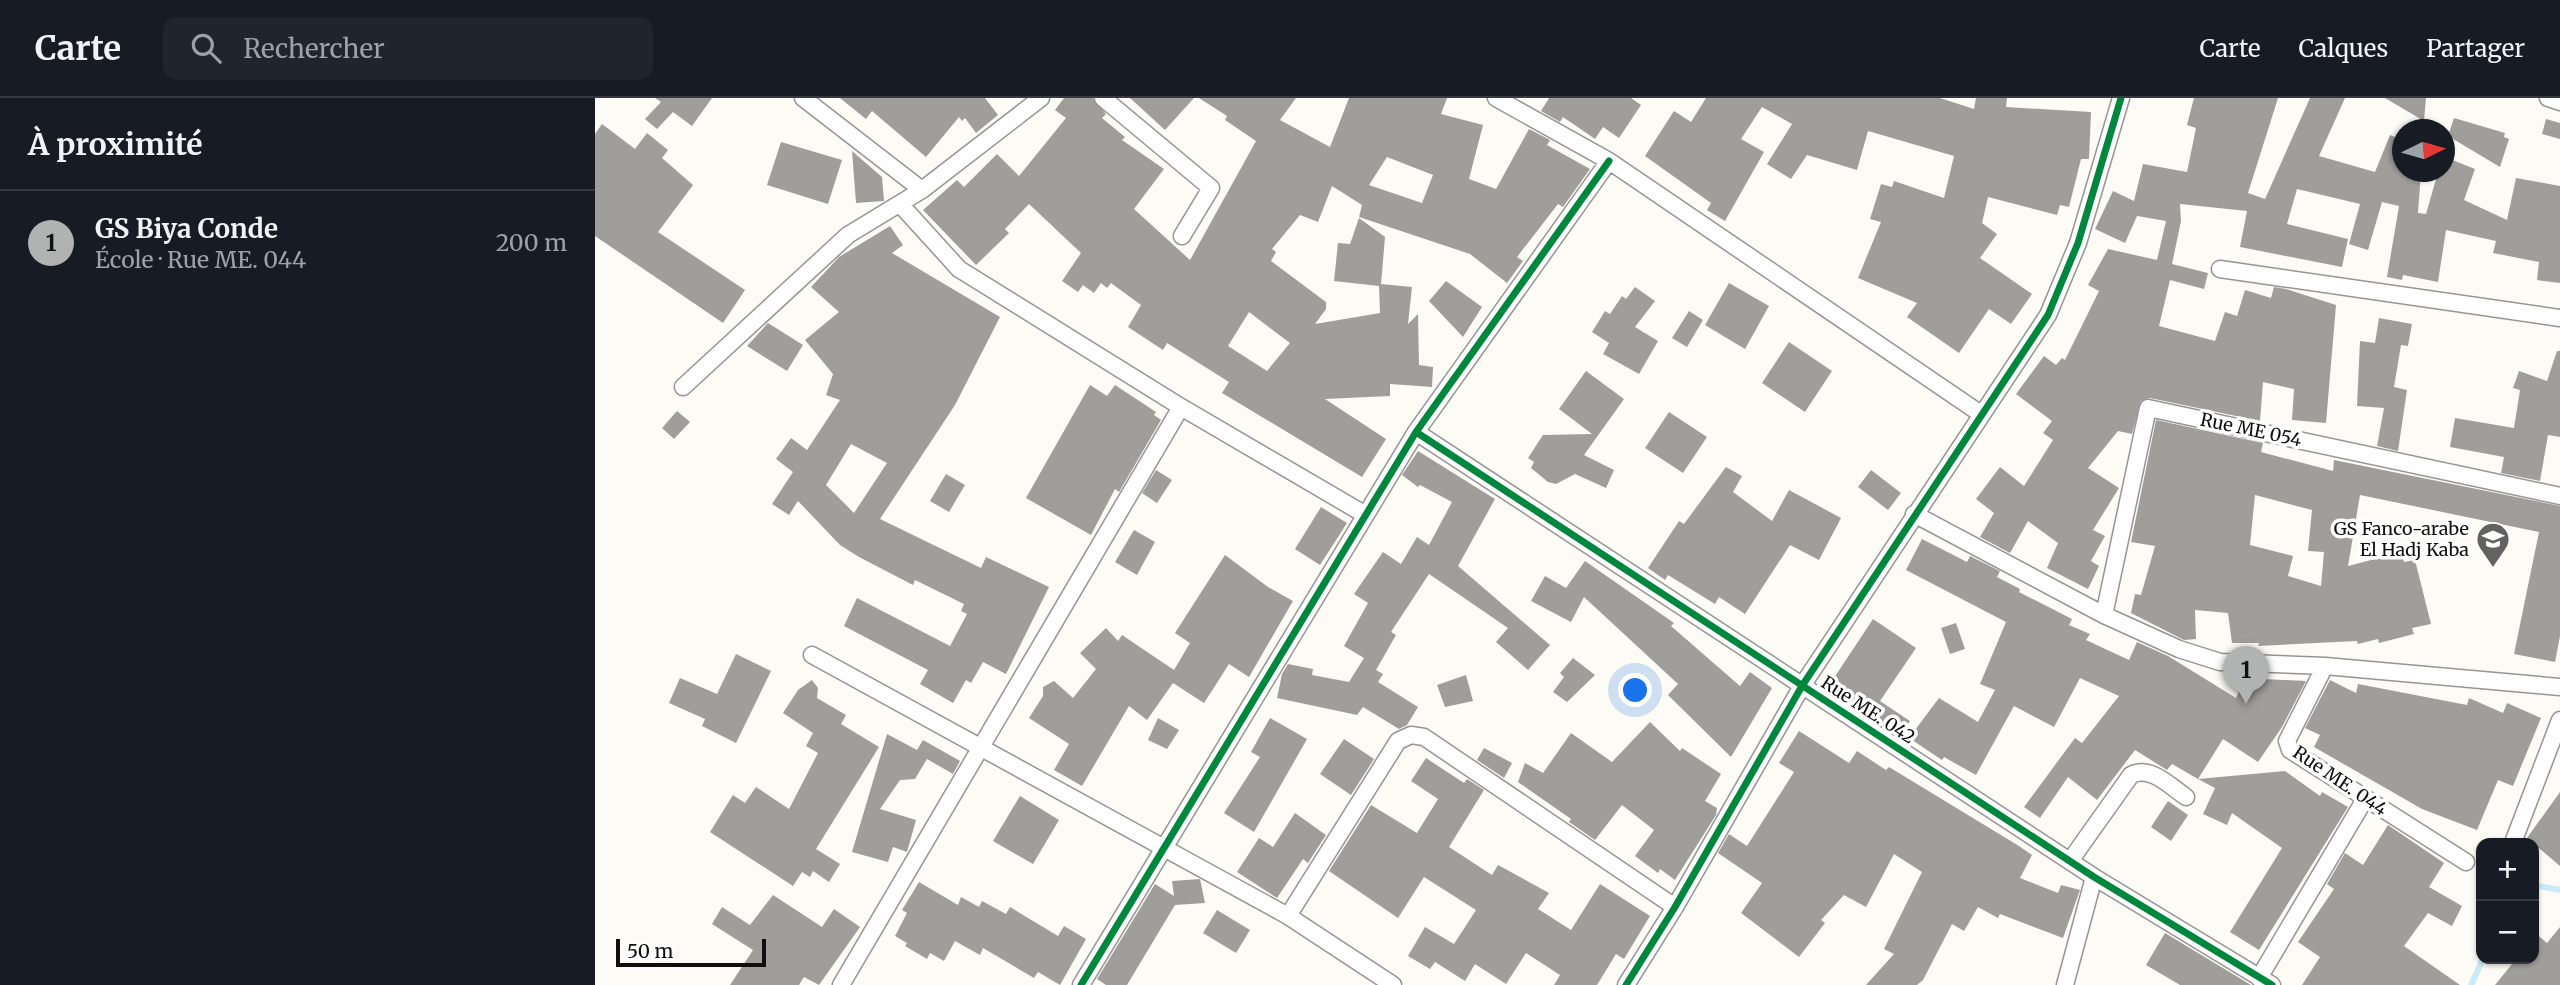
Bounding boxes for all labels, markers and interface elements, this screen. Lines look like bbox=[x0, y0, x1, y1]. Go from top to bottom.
search box bbox=[163, 17, 653, 80]
text: Carte bbox=[35, 28, 121, 69]
icon: search bbox=[187, 29, 225, 67]
text: Rechercher bbox=[243, 32, 385, 65]
text: Carte bbox=[2199, 33, 2260, 64]
text: Calques bbox=[2298, 33, 2388, 64]
text: Partager bbox=[2426, 33, 2525, 64]
north arrow bbox=[2392, 119, 2455, 182]
text: À proximité bbox=[28, 125, 203, 163]
text: GS Biya Conde bbox=[95, 212, 278, 245]
text: 1 bbox=[46, 228, 56, 257]
text: 200 m bbox=[496, 228, 567, 257]
text: École · Rue ME. 044 bbox=[95, 245, 306, 274]
street label: Rue ME 054 bbox=[2198, 408, 2304, 451]
place label: GS Fanco-arabe El Hadj Kaba bbox=[2334, 517, 2469, 561]
school or university icon: GS Fanco-arabe El Hadj Kaba bbox=[2474, 520, 2512, 569]
pin: 1 bbox=[2223, 646, 2269, 704]
street label: Rue ME. 042 bbox=[1817, 671, 1920, 749]
your location bbox=[1618, 673, 1652, 707]
street label: Rue ME. 044 bbox=[2289, 741, 2392, 821]
map controls bbox=[2476, 838, 2539, 964]
button: + bbox=[2476, 838, 2539, 901]
button: − bbox=[2476, 901, 2539, 964]
scale bar bbox=[616, 936, 767, 968]
text: 50 m bbox=[627, 939, 673, 963]

